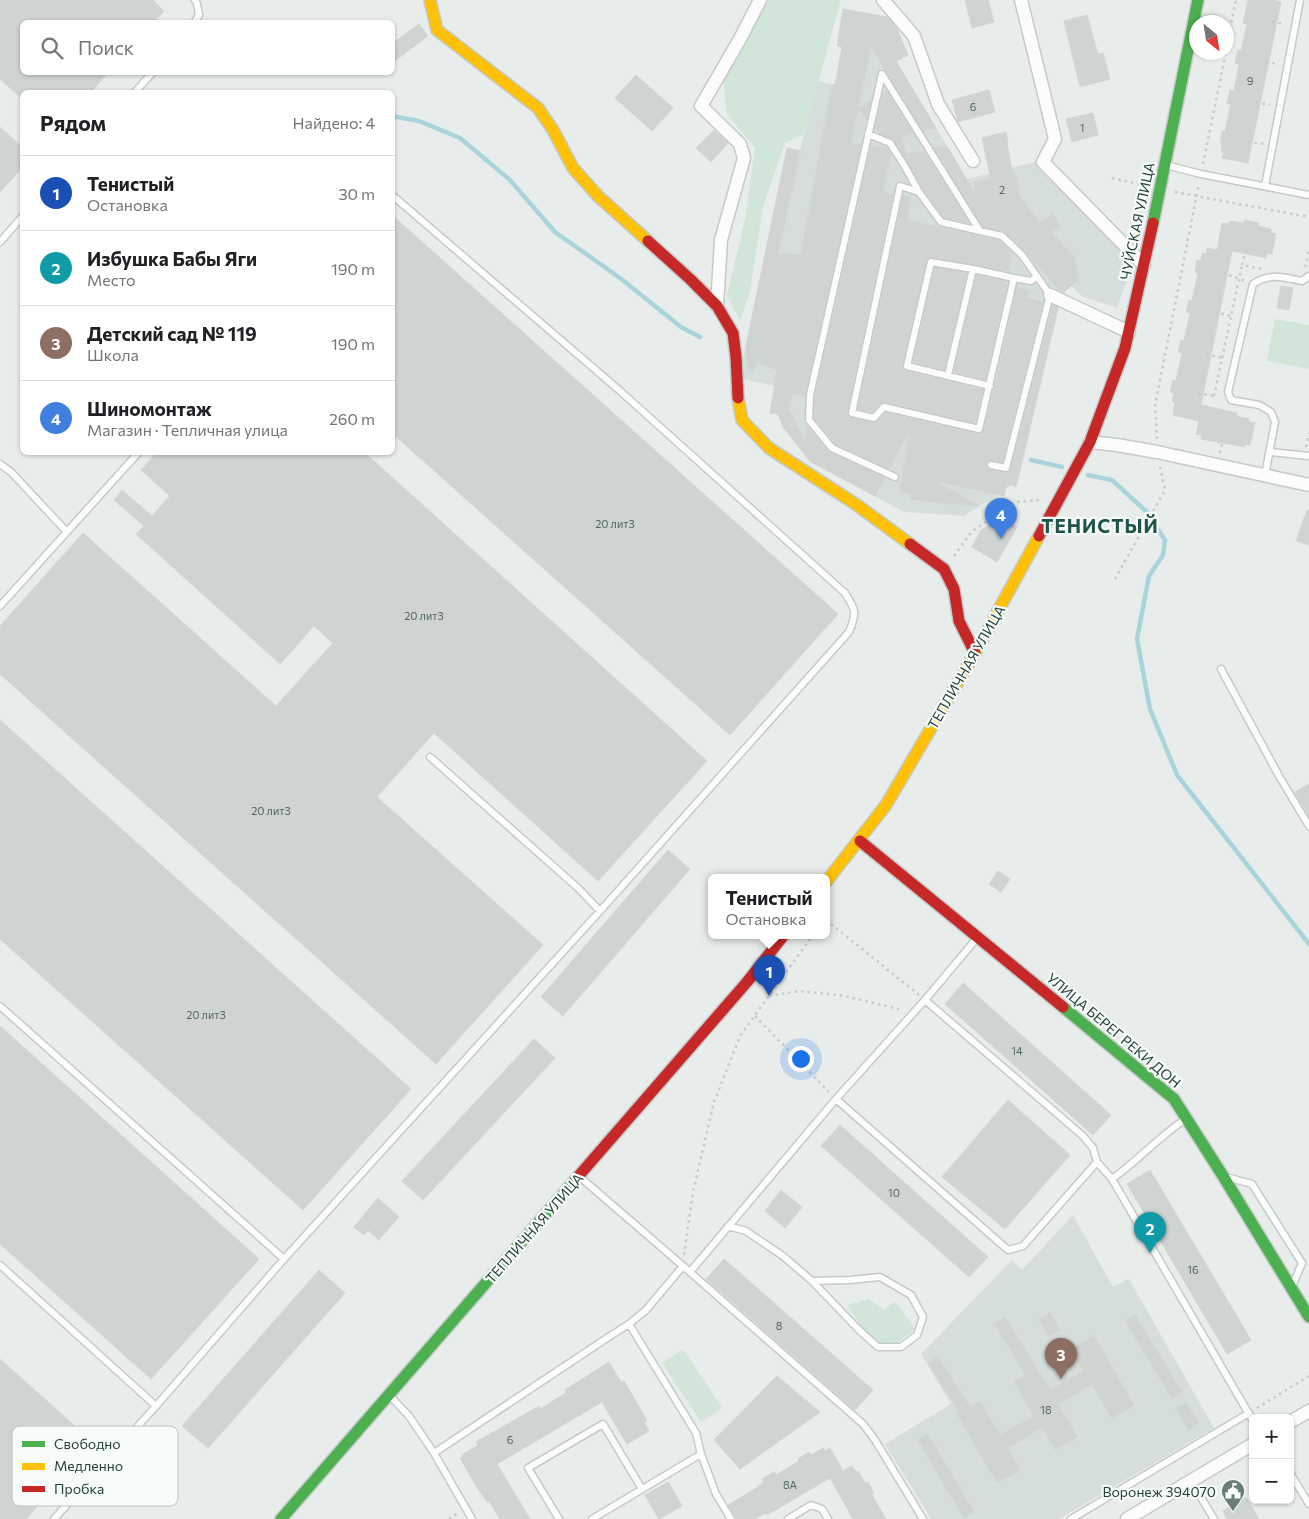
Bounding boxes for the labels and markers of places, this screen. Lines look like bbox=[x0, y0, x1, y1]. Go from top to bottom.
pin: 4 bbox=[985, 498, 1017, 539]
pin: 1 bbox=[753, 955, 785, 996]
pin: 2 bbox=[1134, 1212, 1166, 1253]
pin: 3 bbox=[1045, 1338, 1077, 1379]
public building icon: Воронеж 394070 bbox=[1220, 1478, 1246, 1512]
place label: Воронеж 394070 bbox=[1102, 1483, 1216, 1500]

